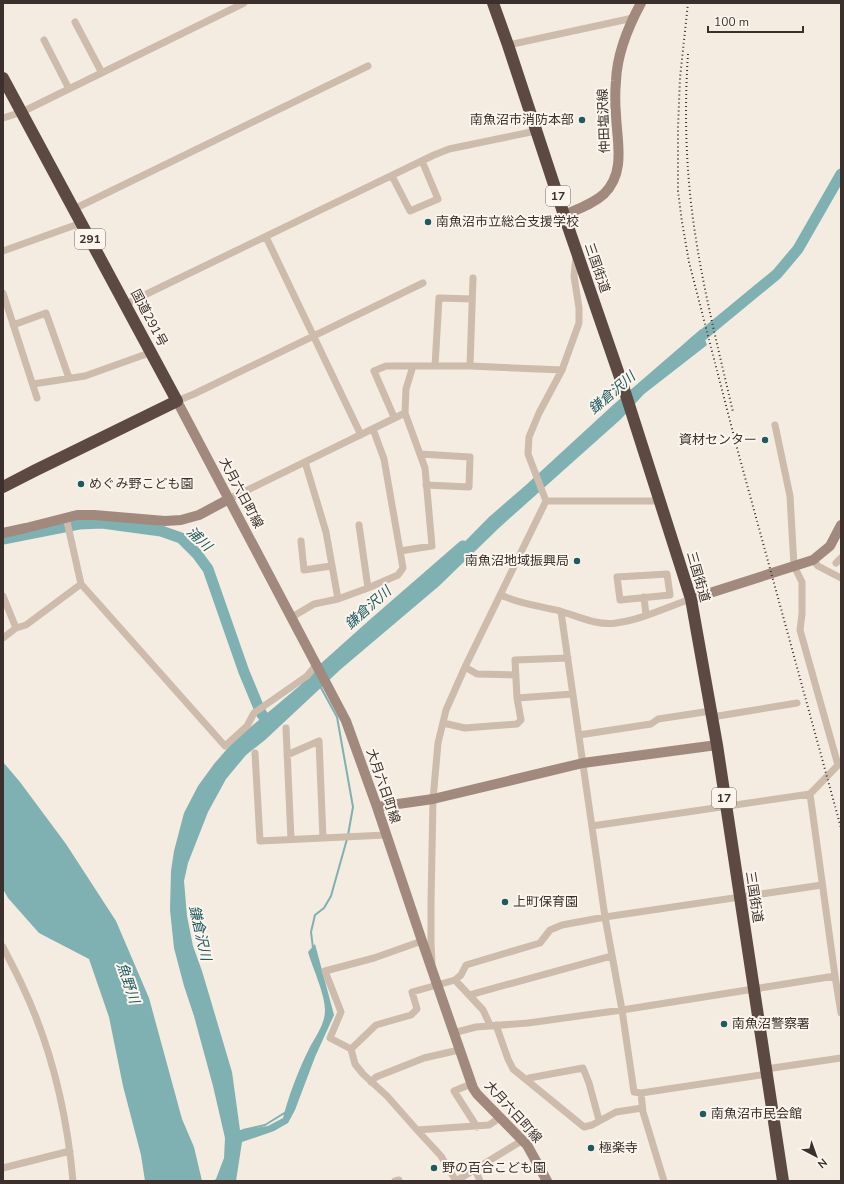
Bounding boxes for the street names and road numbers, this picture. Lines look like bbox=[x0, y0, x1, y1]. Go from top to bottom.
street label: 仲田塩沢線 bbox=[594, 88, 614, 154]
road number: 17 bbox=[546, 186, 570, 206]
road number: 291 bbox=[75, 229, 105, 249]
street label: 三国街道 bbox=[580, 240, 614, 296]
street label: 国道291号 bbox=[126, 286, 172, 350]
street label: 大月六日町線 bbox=[215, 454, 267, 532]
street label: 三国街道 bbox=[682, 550, 714, 604]
street label: 大月六日町線 bbox=[362, 746, 404, 826]
road number: 17 bbox=[712, 788, 736, 808]
street label: 三国街道 bbox=[741, 870, 767, 924]
street label: 大月六日町線 bbox=[480, 1077, 546, 1147]

